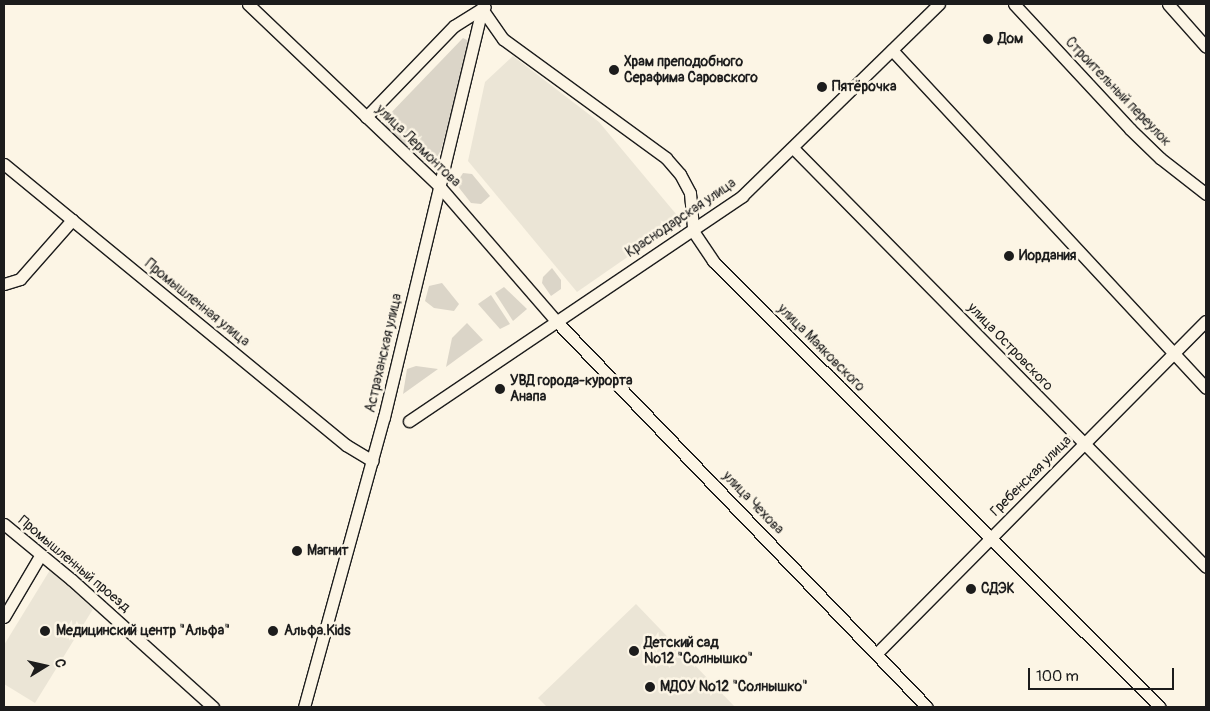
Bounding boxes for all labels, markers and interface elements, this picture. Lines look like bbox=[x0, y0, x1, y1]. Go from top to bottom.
place label: Дом bbox=[998, 31, 1023, 47]
marker: Дом bbox=[982, 33, 994, 45]
street label: Строительный переулок bbox=[1062, 34, 1174, 150]
place label: Храм преподобного Серафима Саровского bbox=[624, 54, 758, 86]
marker: Храм преподобного Серафима Саровского bbox=[608, 64, 620, 76]
place label: Пятёрочка bbox=[832, 79, 896, 95]
marker: Пятёрочка bbox=[816, 81, 828, 93]
street label: улица Лермонтова bbox=[372, 101, 464, 191]
street label: Краснодарская улица bbox=[623, 175, 739, 261]
place label: Иордания bbox=[1019, 248, 1076, 264]
marker: Иордания bbox=[1003, 250, 1015, 262]
street label: Промышленная улица bbox=[141, 256, 253, 350]
street label: Астраханская улица bbox=[362, 292, 406, 414]
street label: улица Островского bbox=[964, 300, 1056, 394]
street label: улица Маяковского bbox=[774, 301, 868, 395]
place label: УВД города-курорта Анапа bbox=[510, 373, 633, 406]
marker: УВД города-курорта Анапа bbox=[494, 383, 506, 395]
street label: Гребенская улица bbox=[987, 432, 1075, 520]
street label: улица Чехова bbox=[719, 468, 787, 538]
street label: Промышленный проезд bbox=[15, 512, 133, 616]
place label: Магнит bbox=[307, 543, 349, 559]
marker: Магнит bbox=[291, 545, 303, 557]
place label: СДЭК bbox=[981, 581, 1014, 597]
marker: СДЭК bbox=[965, 583, 977, 595]
place label: Медицинский центр "Альфа" bbox=[56, 623, 230, 639]
place label: Альфа.Kids bbox=[284, 623, 350, 639]
marker: Медицинский центр "Альфа" bbox=[38, 624, 52, 638]
marker: Альфа.Kids bbox=[266, 624, 280, 638]
place label: Детский сад №12 "Солнышко" bbox=[644, 635, 753, 668]
north arrow bbox=[20, 641, 70, 691]
marker: Детский сад №12 "Солнышко" bbox=[628, 645, 640, 657]
text: С bbox=[51, 658, 69, 669]
scale bar bbox=[1030, 658, 1176, 690]
text: 100 m bbox=[1036, 667, 1079, 686]
place label: МДОУ №12 "Солнышко" bbox=[660, 679, 808, 695]
marker: МДОУ №12 "Солнышко" bbox=[644, 681, 656, 693]

